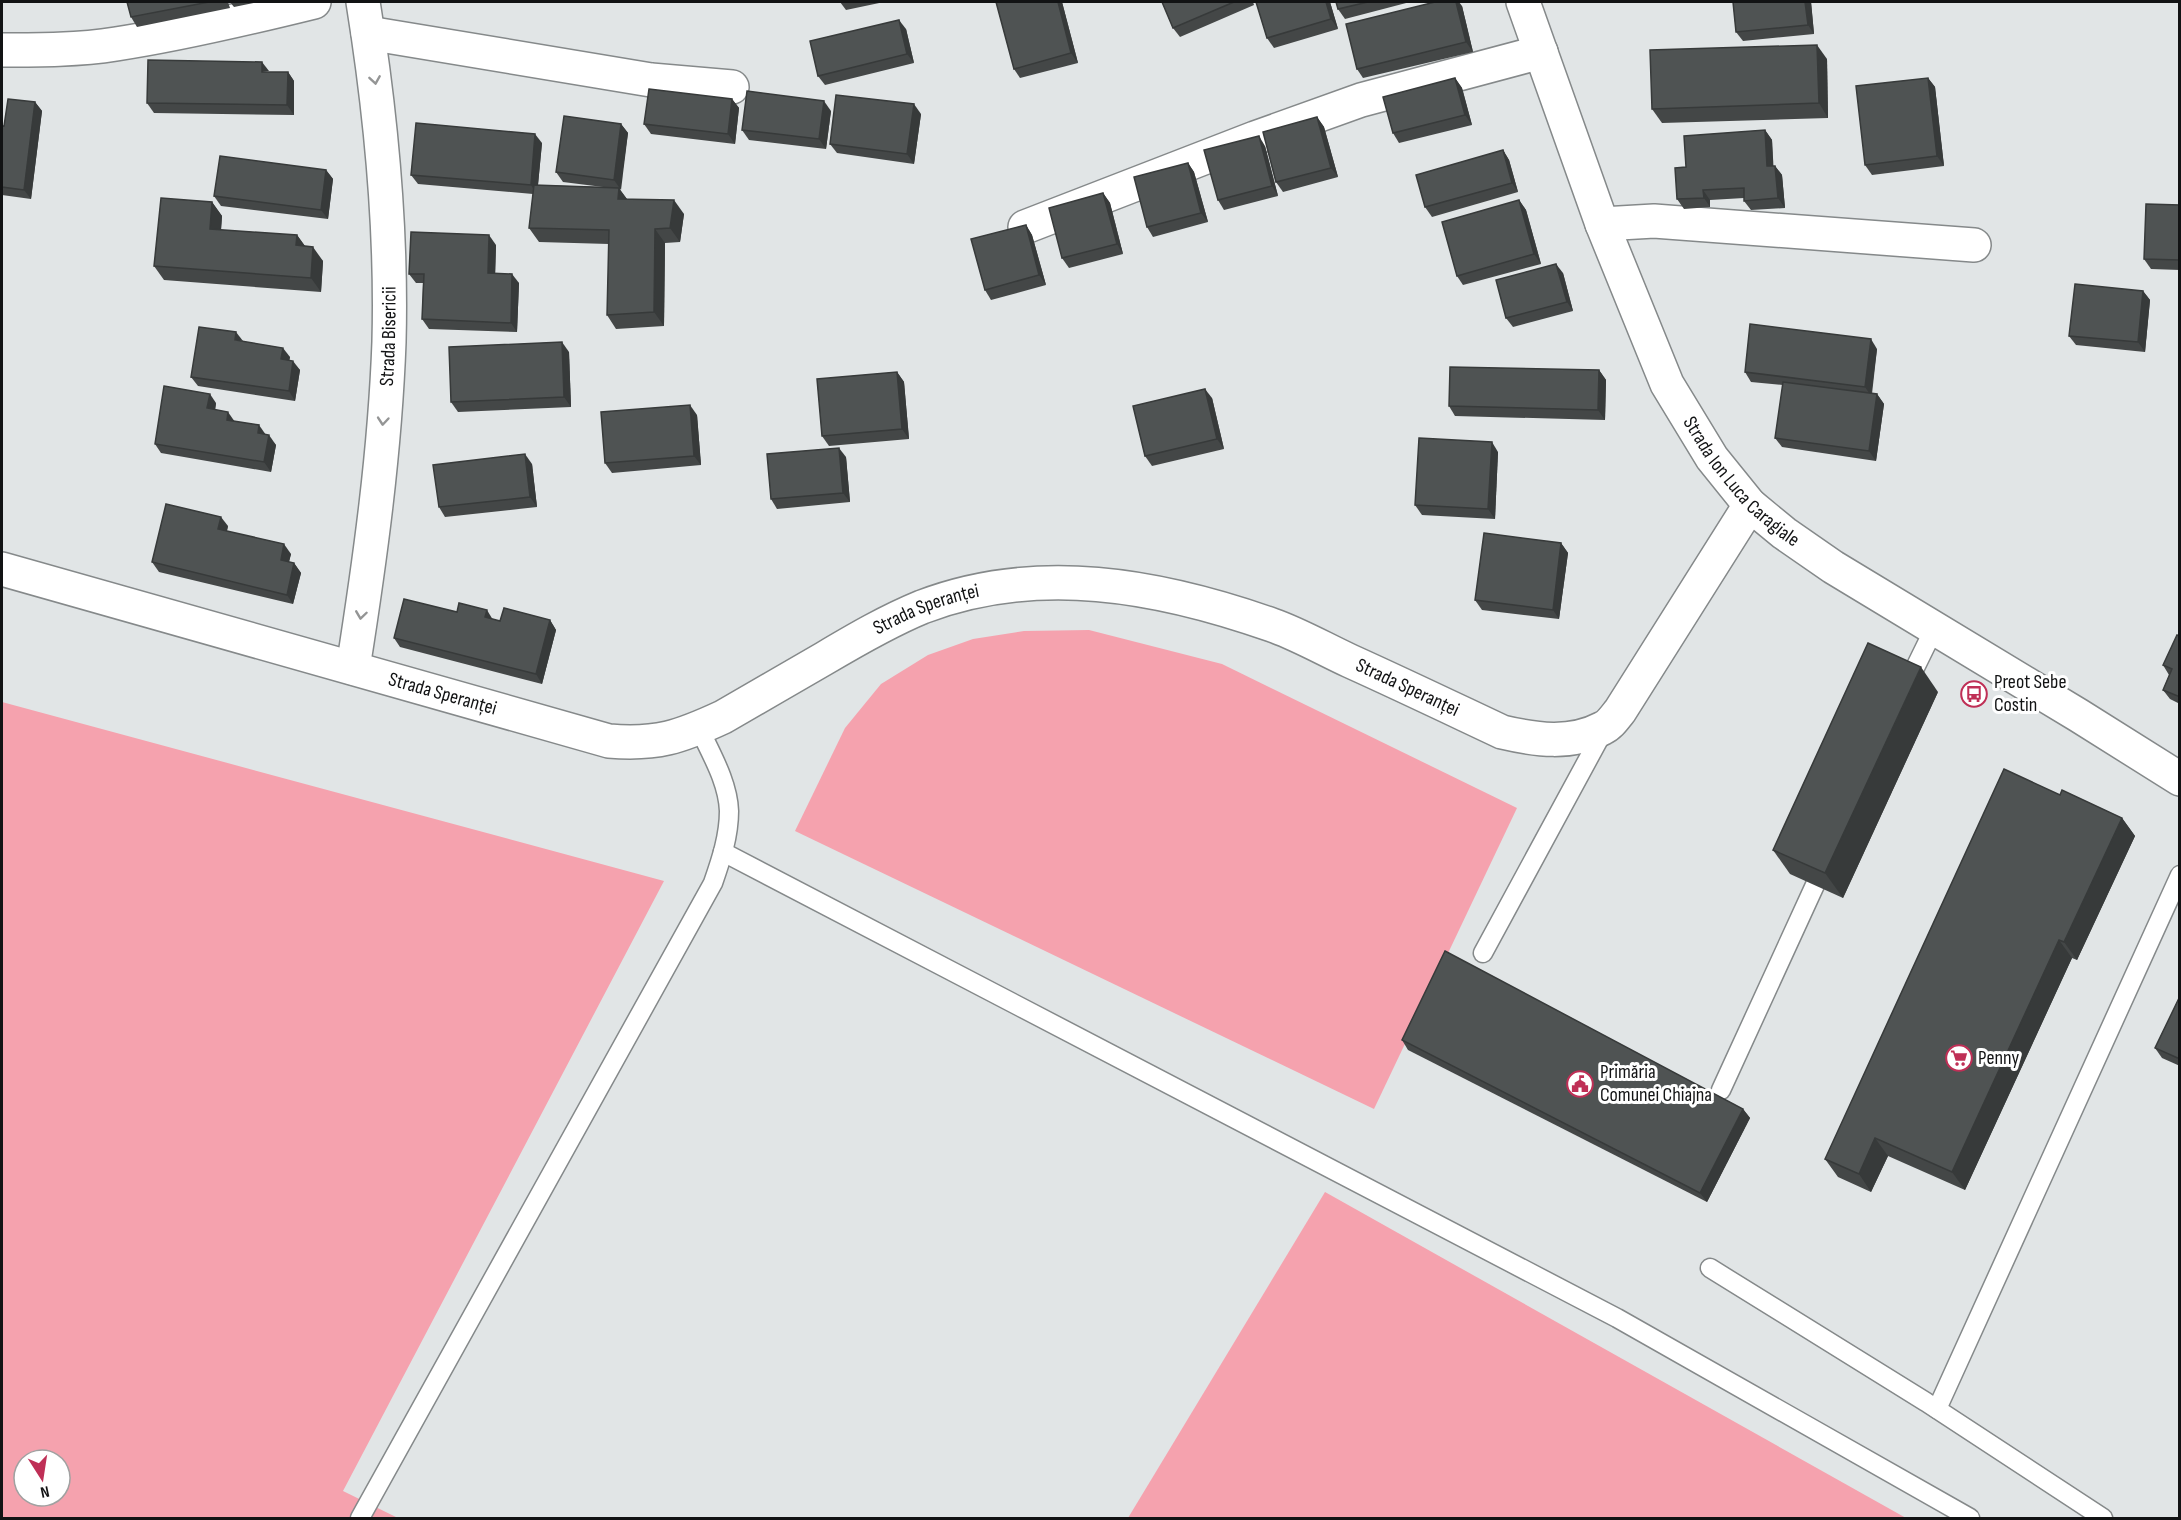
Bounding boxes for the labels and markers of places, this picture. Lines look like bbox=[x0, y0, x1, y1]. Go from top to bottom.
place label: Preot Sebe Costin bbox=[1994, 670, 2066, 717]
bus stop icon: Preot Sebe Costin bbox=[1959, 679, 1989, 709]
supermarket icon: Penny bbox=[1944, 1043, 1974, 1073]
place label: Penny bbox=[1978, 1046, 2020, 1070]
place label: Primăria Comunei Chiajna bbox=[1600, 1060, 1712, 1107]
public building icon: Primăria Comunei Chiajna bbox=[1565, 1069, 1595, 1099]

